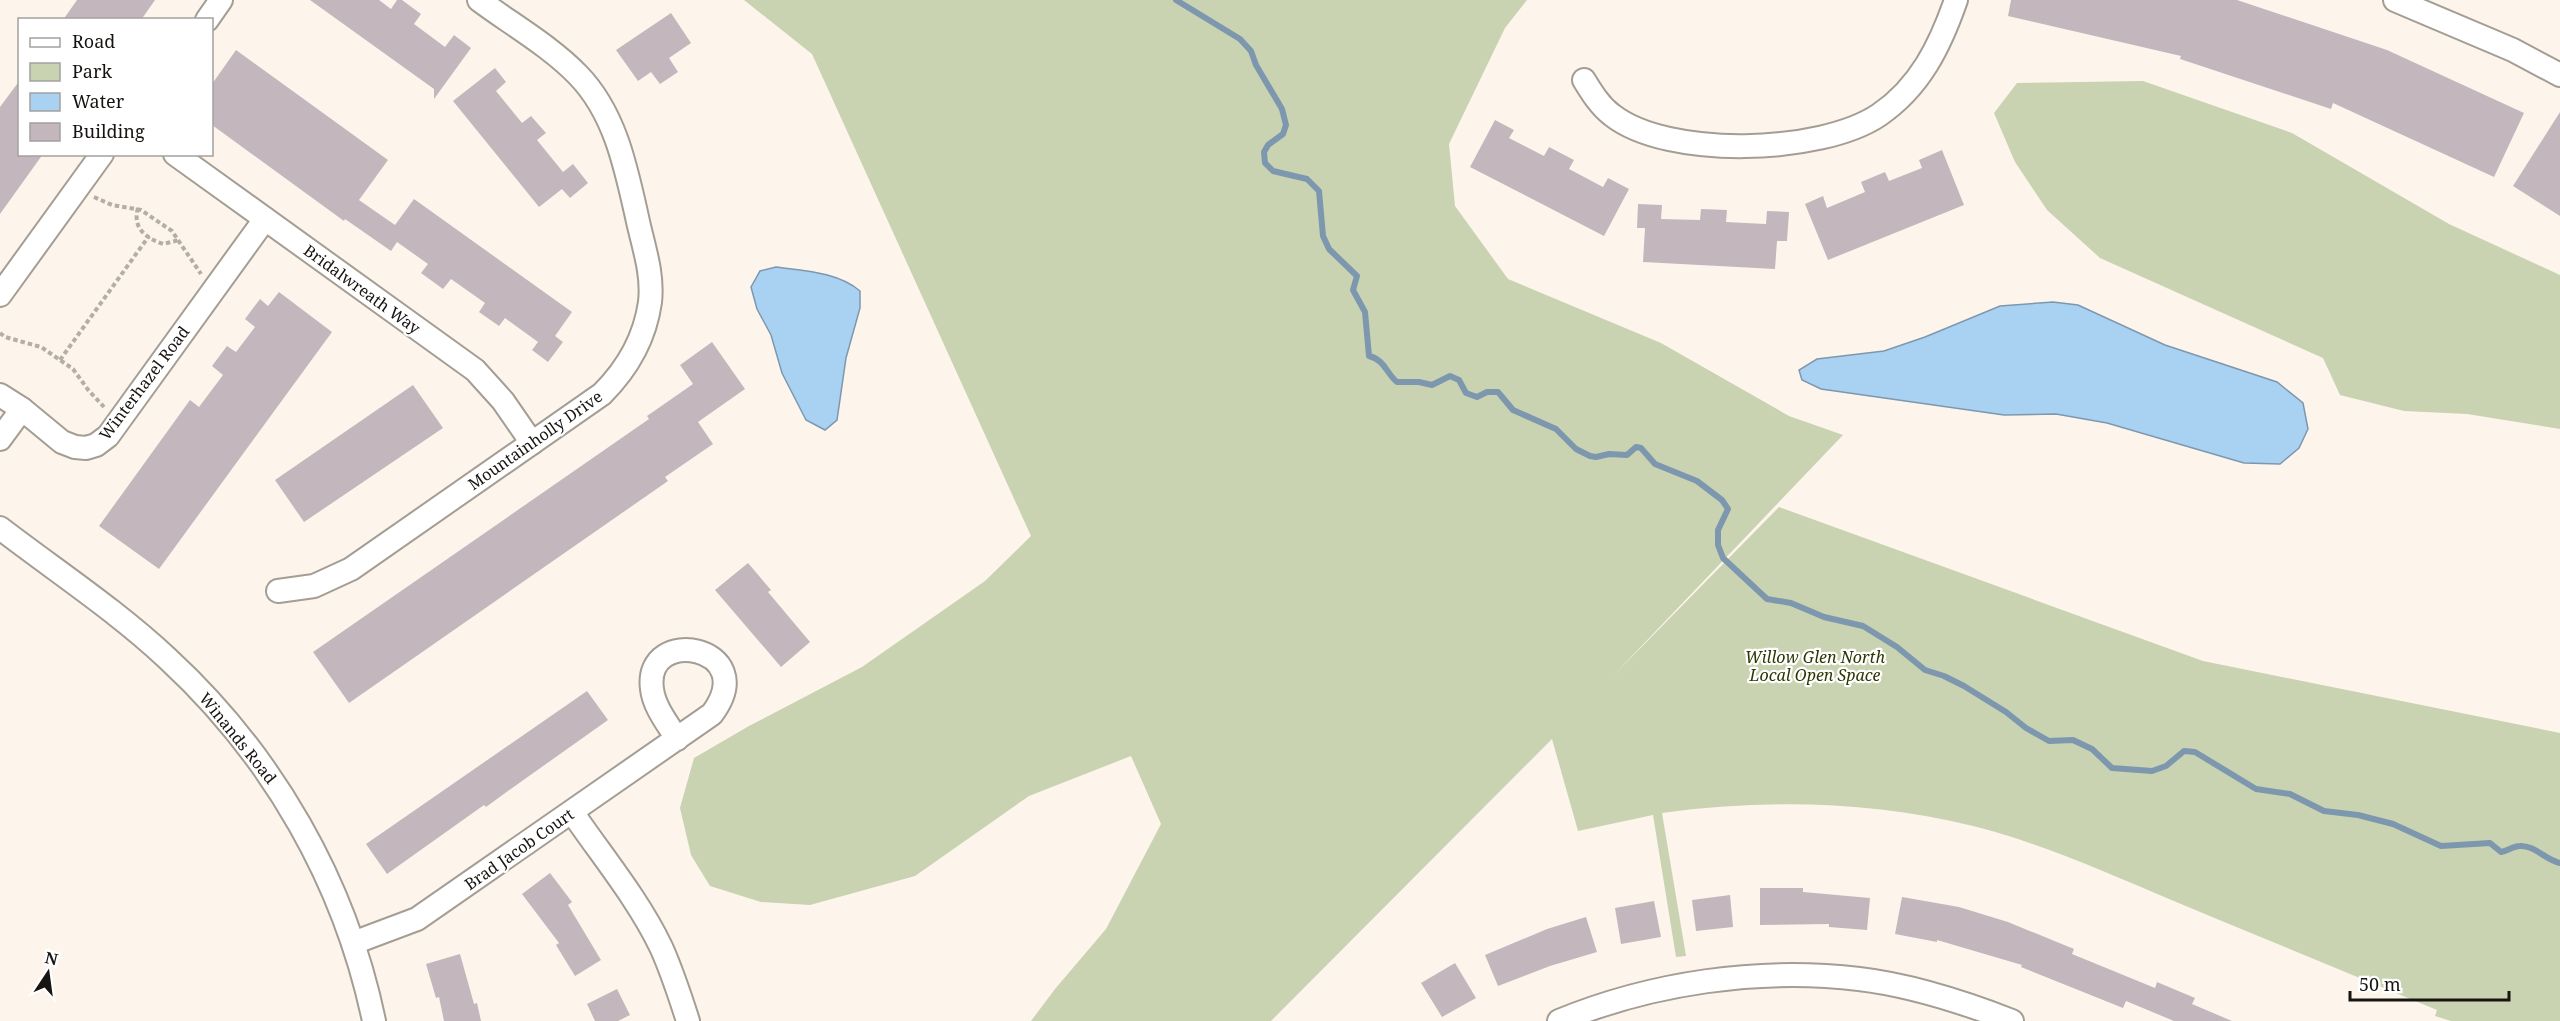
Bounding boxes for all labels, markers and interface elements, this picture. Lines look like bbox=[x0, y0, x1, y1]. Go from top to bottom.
legend bbox=[18, 18, 213, 156]
text: Road bbox=[72, 29, 115, 53]
text: Park bbox=[72, 59, 112, 83]
text: Water bbox=[72, 89, 125, 113]
text: Building bbox=[72, 119, 145, 143]
street label: Bridalwreath Way bbox=[299, 239, 426, 339]
street label: Winterhazel Road bbox=[94, 321, 194, 445]
street label: Mountainholly Drive bbox=[463, 385, 607, 495]
park label: Willow Glen North Local Open Space bbox=[1745, 646, 1885, 686]
street label: Winands Road bbox=[194, 688, 282, 788]
street label: Brad Jacob Court bbox=[460, 803, 578, 895]
north arrow bbox=[18, 943, 78, 1003]
text: N bbox=[43, 946, 60, 971]
scale bar bbox=[2350, 964, 2509, 1002]
text: 50 m bbox=[2359, 972, 2401, 996]

